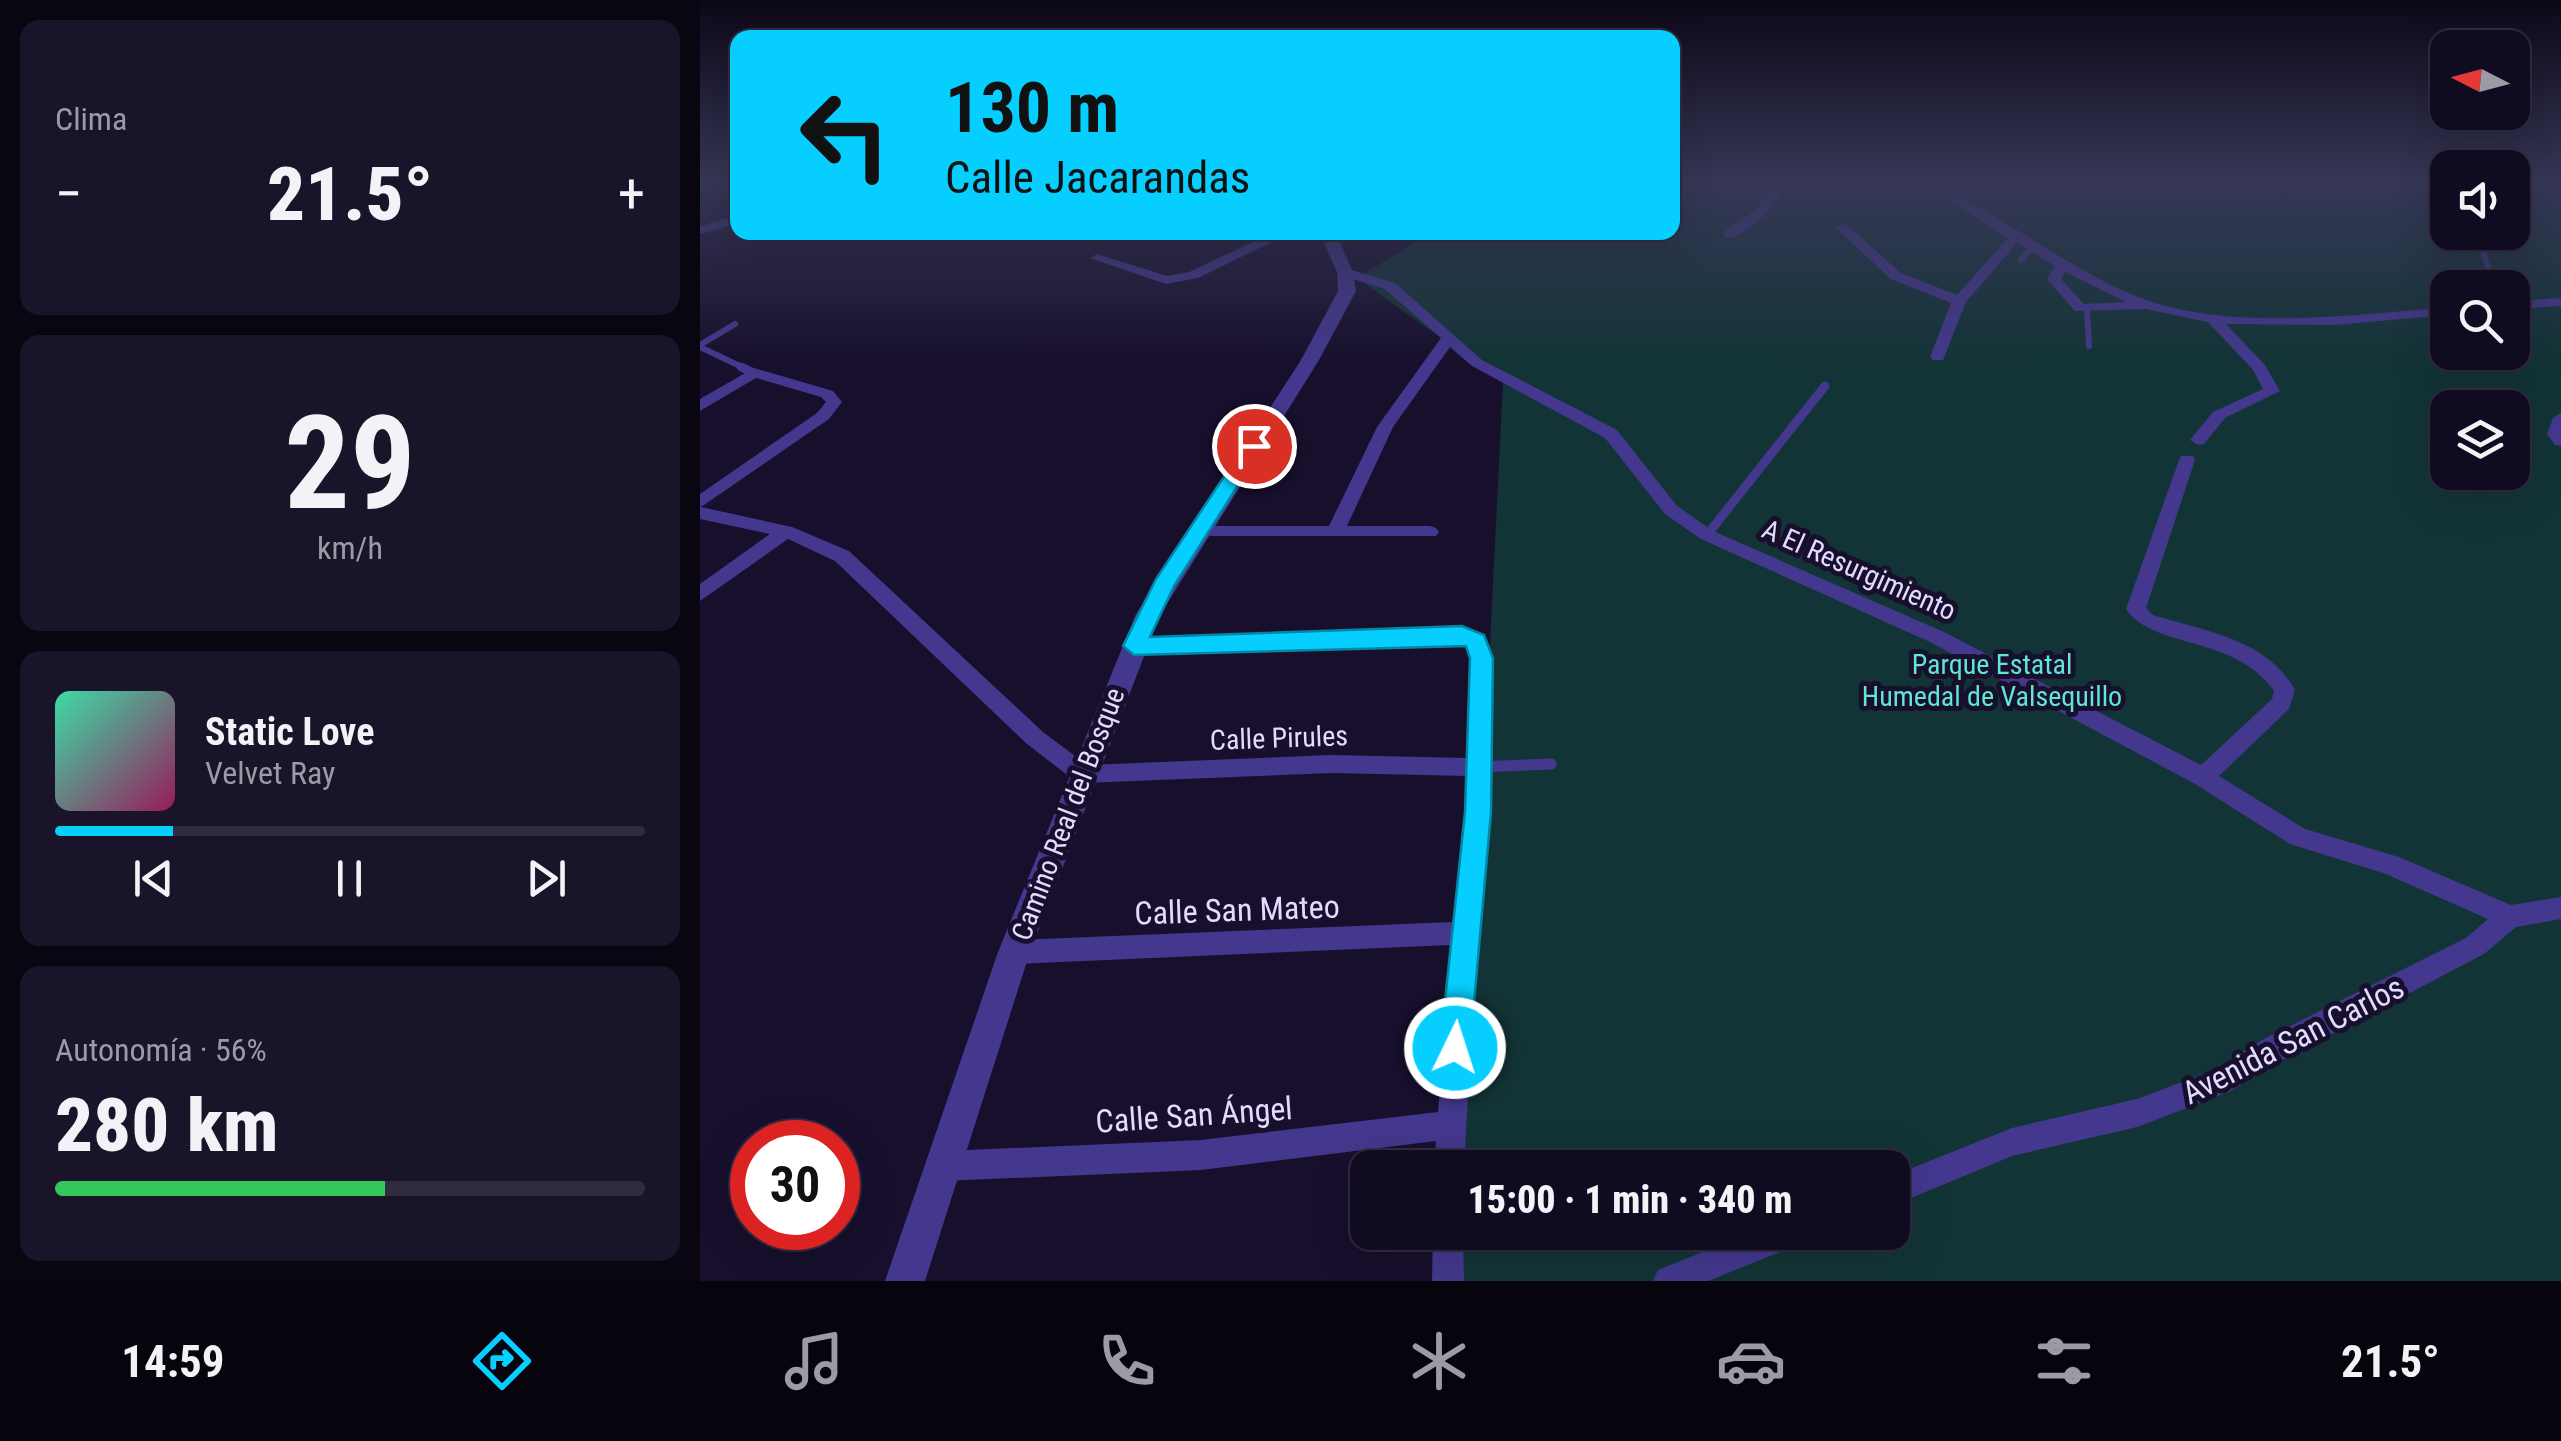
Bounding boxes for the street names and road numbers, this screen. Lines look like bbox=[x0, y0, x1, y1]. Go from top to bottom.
street label: A El Resurgimiento bbox=[1757, 513, 1961, 627]
street label: Camino Real del Bosque bbox=[1005, 683, 1131, 945]
street label: Calle Pirules bbox=[1209, 719, 1349, 757]
street label: Calle San Mateo bbox=[1134, 887, 1340, 933]
street label: Avenida San Carlos bbox=[2176, 968, 2410, 1112]
street label: Calle San Ángel bbox=[1094, 1089, 1294, 1141]

